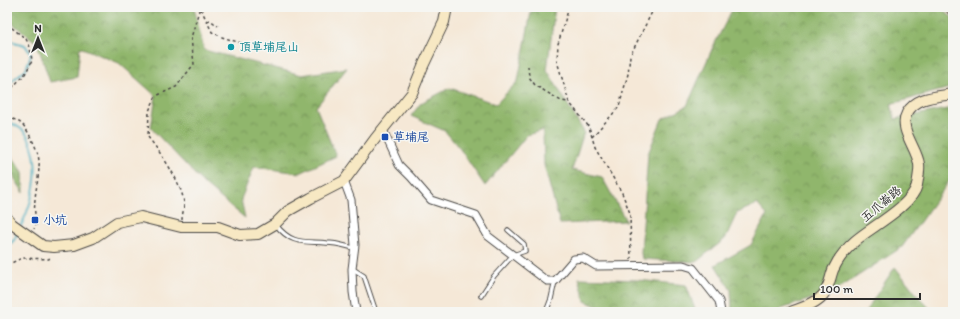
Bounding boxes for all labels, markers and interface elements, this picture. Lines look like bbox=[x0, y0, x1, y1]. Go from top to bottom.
north arrow bbox=[18, 18, 58, 58]
text: N bbox=[34, 22, 42, 35]
place label: 頂草埔尾山 bbox=[239, 40, 299, 54]
marker: 頂草埔尾山 bbox=[226, 42, 236, 52]
place label: 草埔尾 bbox=[393, 130, 429, 144]
marker: 草埔尾 bbox=[380, 132, 390, 142]
street label: 五爪崙路 bbox=[858, 183, 904, 225]
place label: 小坑 bbox=[43, 213, 67, 227]
marker: 小坑 bbox=[30, 215, 40, 225]
scale bar bbox=[814, 275, 920, 301]
text: 100 m bbox=[820, 282, 853, 296]

